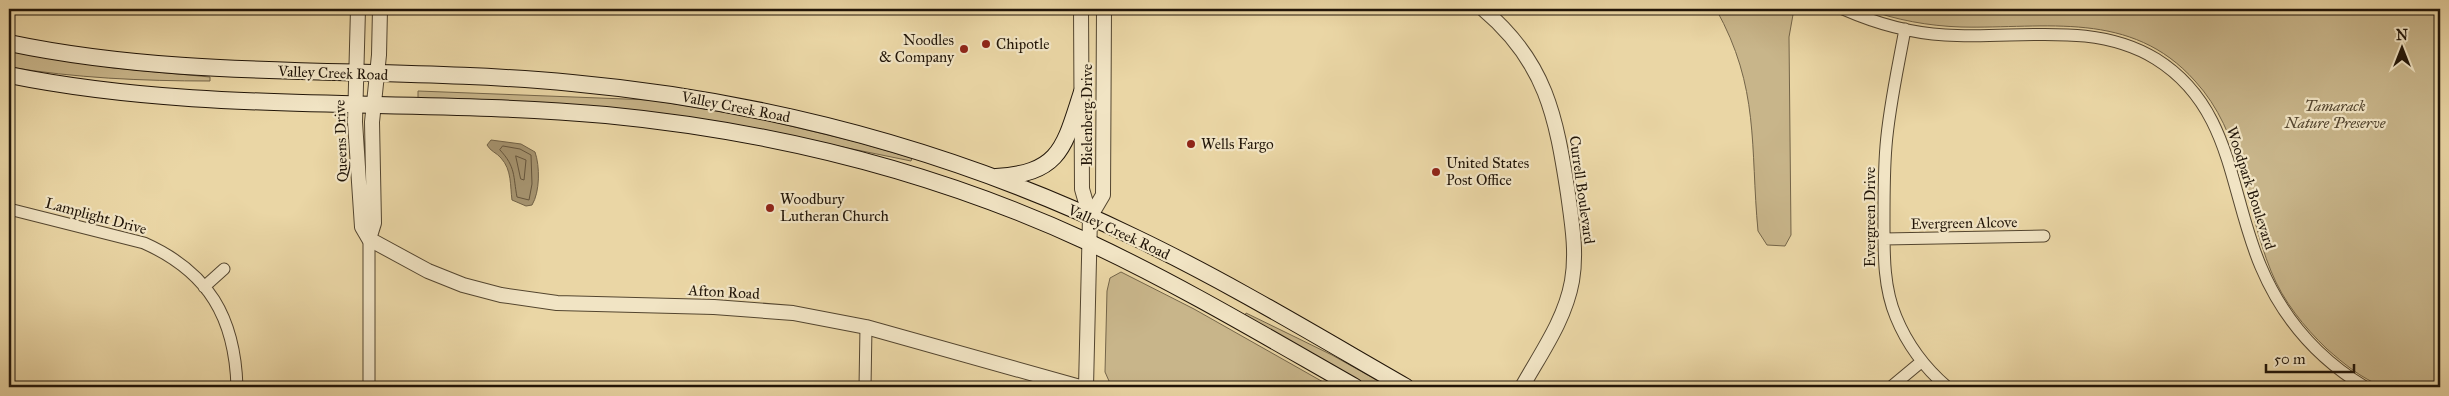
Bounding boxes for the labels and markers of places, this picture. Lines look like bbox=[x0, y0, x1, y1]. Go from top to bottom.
place label: Noodles & Company bbox=[879, 31, 955, 66]
place label: Chipotle bbox=[996, 35, 1049, 53]
marker: Chipotle bbox=[980, 38, 992, 50]
marker: Noodles & Company bbox=[958, 43, 970, 55]
place label: Wells Fargo bbox=[1201, 135, 1274, 153]
marker: Wells Fargo bbox=[1185, 138, 1197, 150]
place label: United States Post Office bbox=[1446, 154, 1529, 189]
marker: United States Post Office bbox=[1430, 166, 1442, 178]
place label: Woodbury Lutheran Church bbox=[780, 190, 890, 225]
marker: Woodbury Lutheran Church bbox=[764, 202, 776, 214]

